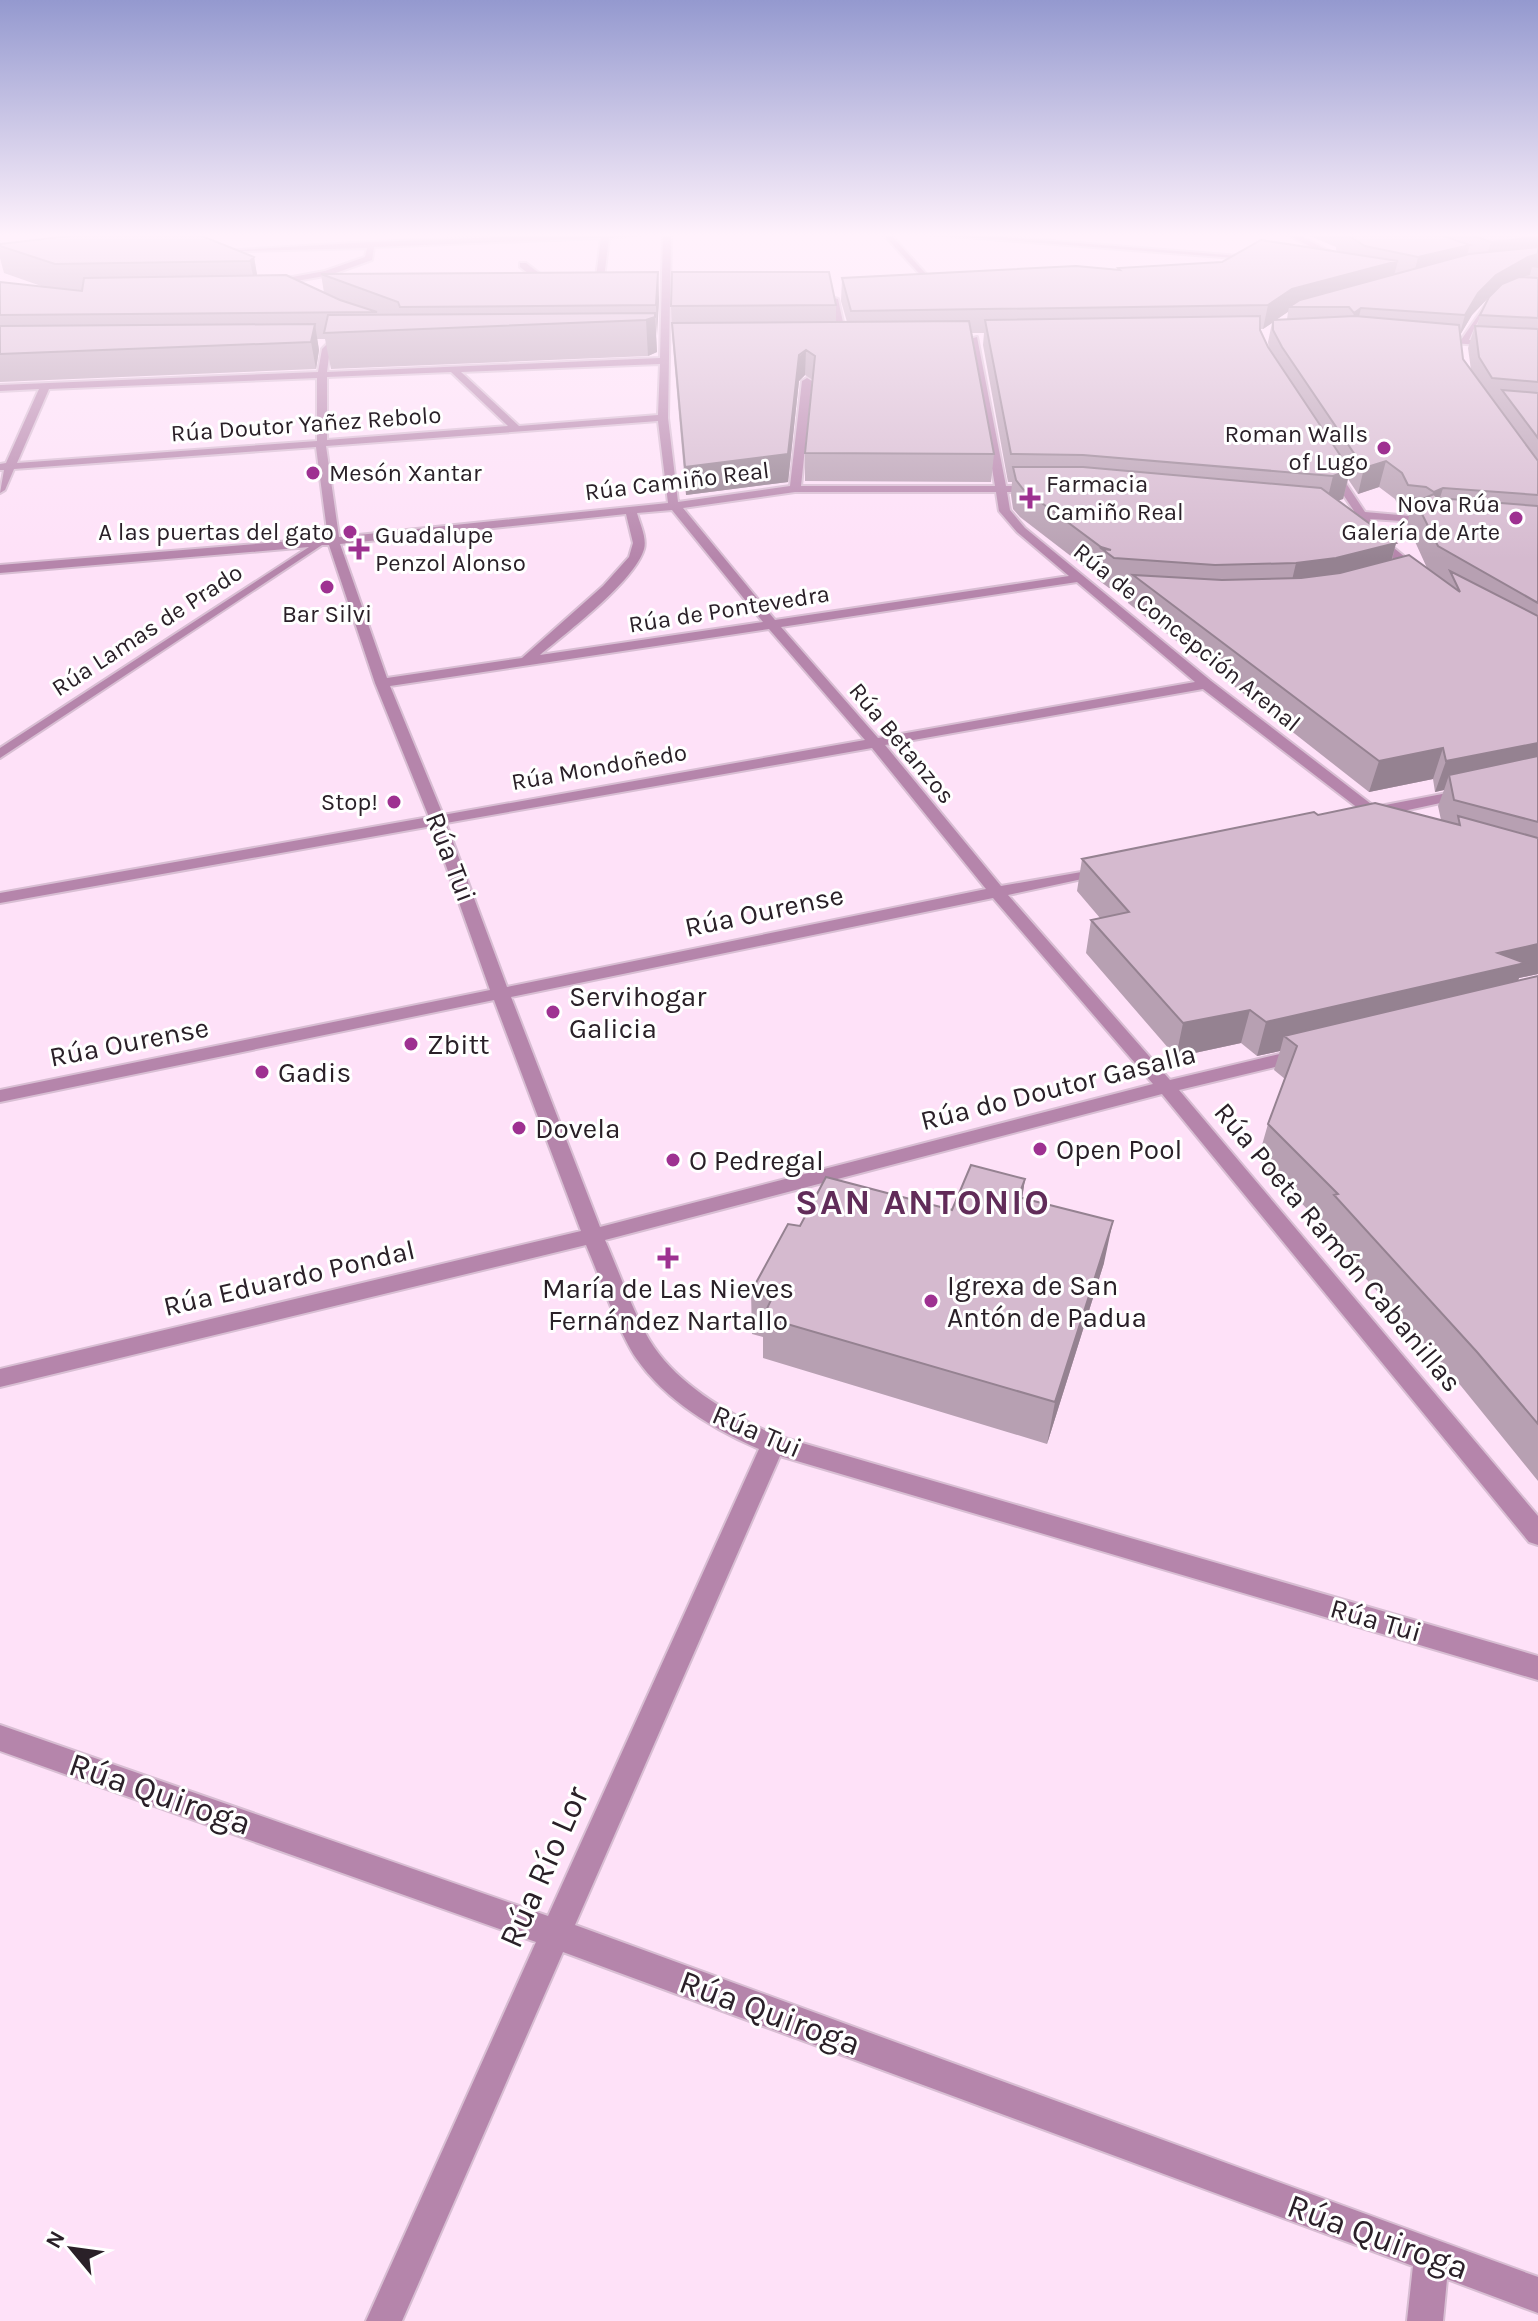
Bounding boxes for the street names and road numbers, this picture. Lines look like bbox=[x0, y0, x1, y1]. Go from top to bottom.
street label: Rúa Doutor Yañez Rebolo bbox=[170, 401, 442, 447]
street label: Rúa Camiño Real bbox=[583, 456, 771, 506]
street label: Rúa de Concepción Arenal bbox=[1068, 537, 1306, 737]
street label: Rúa Lamas de Prado bbox=[47, 558, 247, 702]
street label: Rúa de Pontevedra bbox=[626, 579, 832, 639]
street label: Rúa Betanzos bbox=[843, 677, 961, 809]
street label: Rúa Mondoñedo bbox=[509, 738, 689, 796]
street label: Rúa Tui bbox=[419, 807, 483, 907]
street label: Rúa Ourense bbox=[681, 878, 847, 944]
street label: Rúa Ourense bbox=[46, 1010, 212, 1074]
street label: Rúa do Doutor Gasalla bbox=[917, 1037, 1199, 1137]
street label: Rúa Poeta Ramón Cabanillas bbox=[1207, 1096, 1469, 1398]
street label: Rúa Eduardo Pondal bbox=[160, 1233, 418, 1323]
street label: Rúa Tui bbox=[707, 1398, 807, 1464]
street label: Rúa Tui bbox=[1326, 1591, 1426, 1649]
street label: Rúa Quiroga bbox=[64, 1744, 256, 1844]
street label: Rúa Río Lor bbox=[491, 1779, 598, 1954]
street label: Rúa Quiroga bbox=[674, 1962, 866, 2064]
street label: Rúa Quiroga bbox=[1282, 2186, 1474, 2288]

